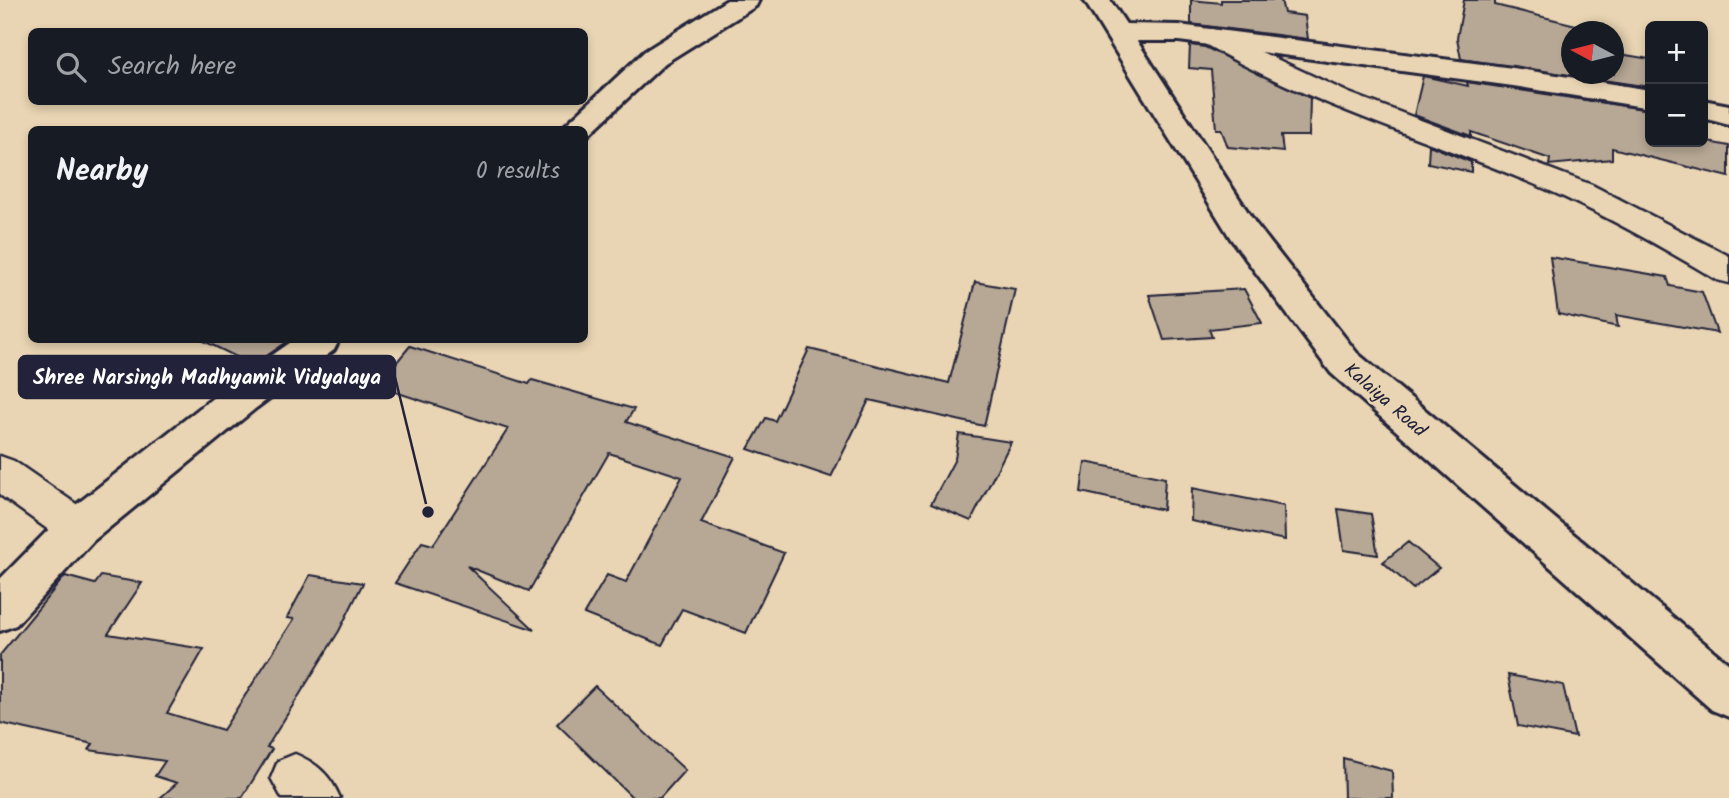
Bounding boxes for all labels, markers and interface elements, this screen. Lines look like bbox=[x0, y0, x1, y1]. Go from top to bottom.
north arrow bbox=[1561, 21, 1624, 84]
map controls bbox=[1645, 21, 1708, 147]
button: + bbox=[1645, 21, 1708, 84]
search box bbox=[28, 28, 588, 105]
text: Search here bbox=[108, 46, 236, 88]
icon: search bbox=[52, 48, 90, 86]
button: − bbox=[1645, 84, 1708, 147]
text: Nearby bbox=[56, 148, 148, 196]
text: 0 results bbox=[476, 154, 560, 190]
callout: Shree Narsingh Madhyamik Vidyalaya bbox=[19, 356, 395, 398]
street label: Kalaiya Road bbox=[1336, 356, 1433, 446]
text: Shree Narsingh Madhyamik Vidyalaya bbox=[33, 362, 381, 395]

